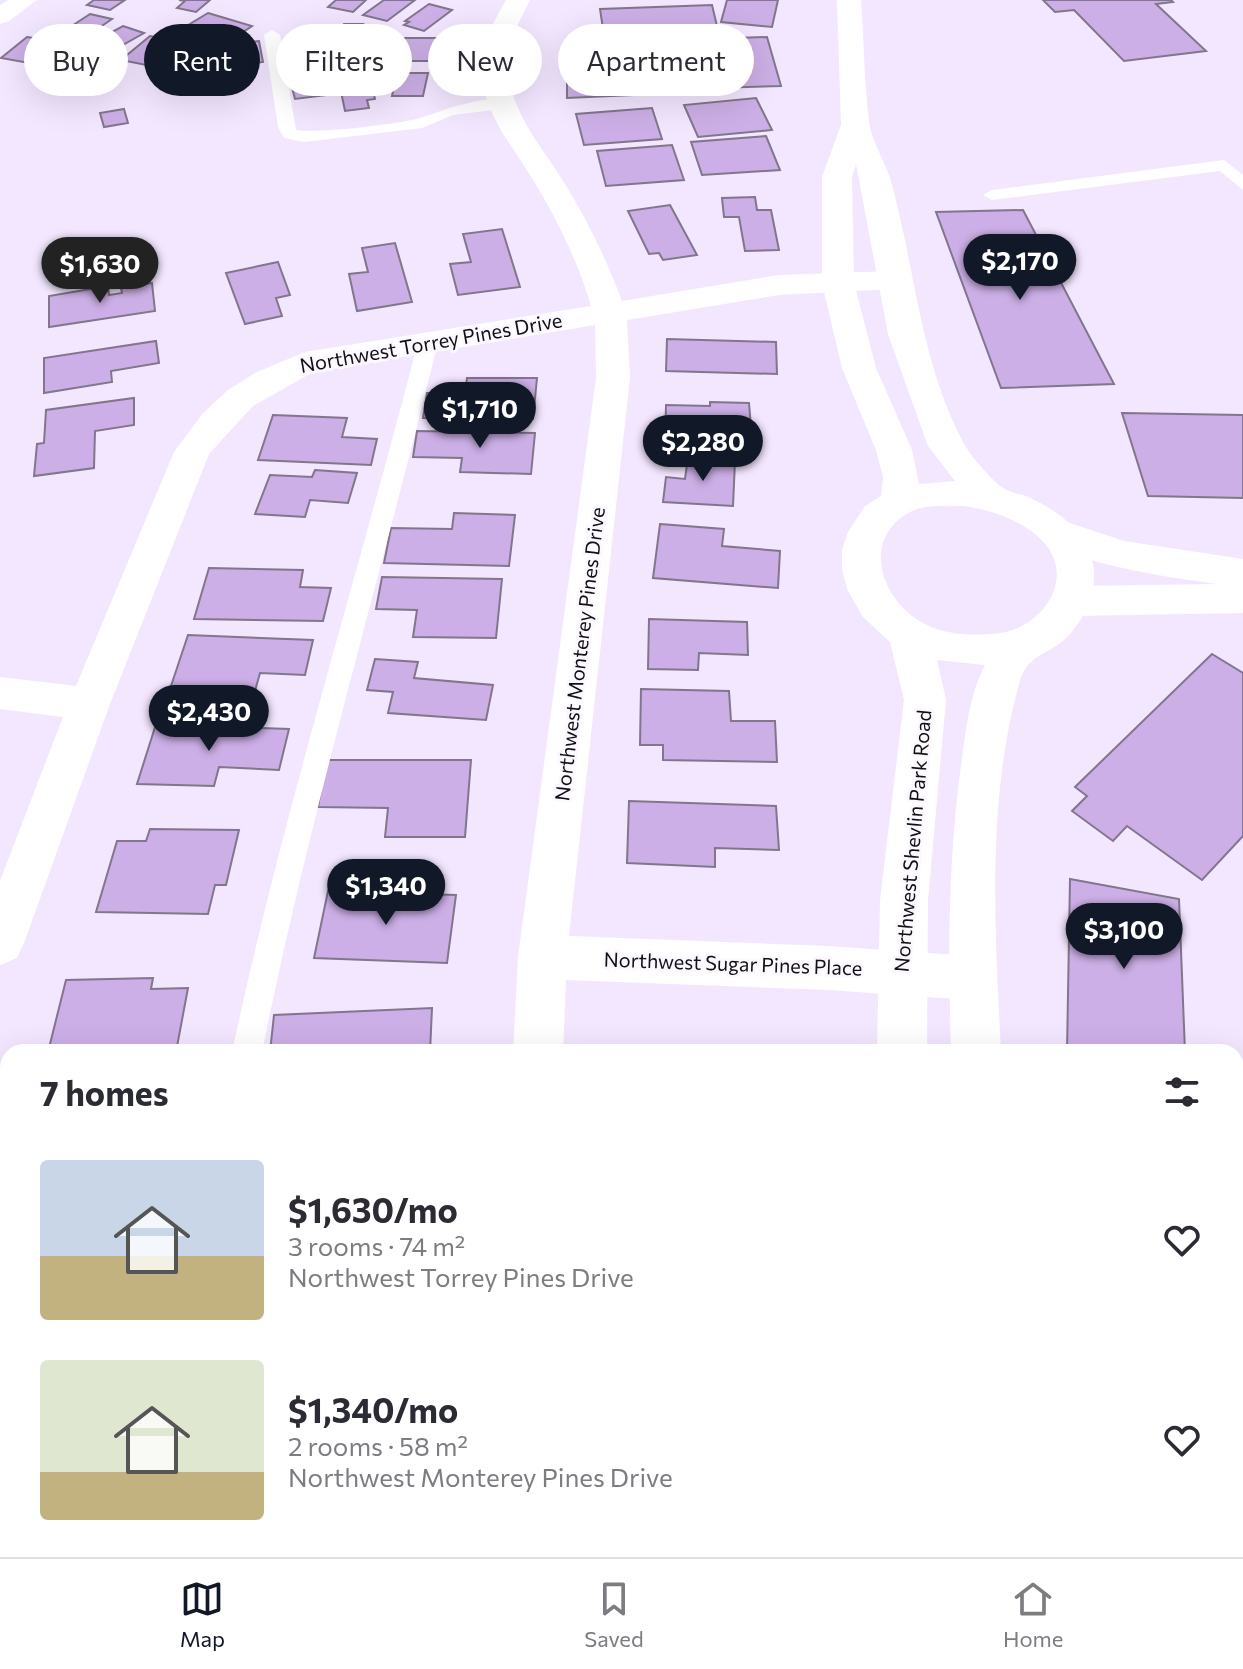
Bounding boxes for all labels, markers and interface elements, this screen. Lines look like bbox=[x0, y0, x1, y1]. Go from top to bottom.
chip: Buy bbox=[24, 24, 128, 96]
chip: Rent bbox=[144, 24, 260, 96]
chip: Filters bbox=[276, 24, 412, 96]
chip: New bbox=[428, 24, 542, 96]
chip: Apartment bbox=[558, 24, 754, 96]
pin: $2,170 bbox=[955, 234, 1085, 302]
pin: $1,630 bbox=[35, 237, 165, 305]
text: $2,170 bbox=[981, 244, 1059, 275]
text: $1,630 bbox=[59, 247, 141, 278]
street label: Northwest Torrey Pines Drive bbox=[298, 307, 564, 377]
pin: $1,710 bbox=[415, 382, 545, 450]
text: $1,710 bbox=[442, 392, 518, 423]
pin: $2,280 bbox=[638, 415, 768, 483]
text: $2,280 bbox=[661, 425, 745, 456]
street label: Northwest Monterey Pines Drive bbox=[549, 506, 609, 802]
pin: $2,430 bbox=[144, 685, 274, 753]
text: $2,430 bbox=[167, 695, 251, 726]
street label: Northwest Shevlin Park Road bbox=[889, 709, 935, 973]
pin: $1,340 bbox=[321, 859, 451, 927]
text: $1,340 bbox=[345, 869, 427, 900]
pin: $3,100 bbox=[1059, 903, 1189, 971]
text: $3,100 bbox=[1084, 913, 1164, 944]
street label: Northwest Sugar Pines Place bbox=[603, 946, 863, 980]
icon: filters bbox=[1160, 1070, 1204, 1114]
text: 7 homes bbox=[40, 1071, 169, 1113]
text: $1,630/mo bbox=[288, 1188, 458, 1230]
icon: home bbox=[104, 1192, 200, 1288]
icon: heart bbox=[1160, 1218, 1204, 1262]
text: 3 rooms · 74 m² bbox=[288, 1230, 465, 1261]
text: Northwest Torrey Pines Drive bbox=[288, 1261, 634, 1292]
text: $1,340/mo bbox=[288, 1388, 458, 1430]
icon: home bbox=[104, 1392, 200, 1488]
icon: heart bbox=[1160, 1418, 1204, 1462]
text: 2 rooms · 58 m² bbox=[288, 1430, 468, 1461]
text: Northwest Monterey Pines Drive bbox=[288, 1461, 673, 1492]
tab: Map bbox=[180, 1577, 225, 1652]
tab: Saved bbox=[584, 1577, 644, 1652]
tab: Home bbox=[1003, 1577, 1063, 1652]

